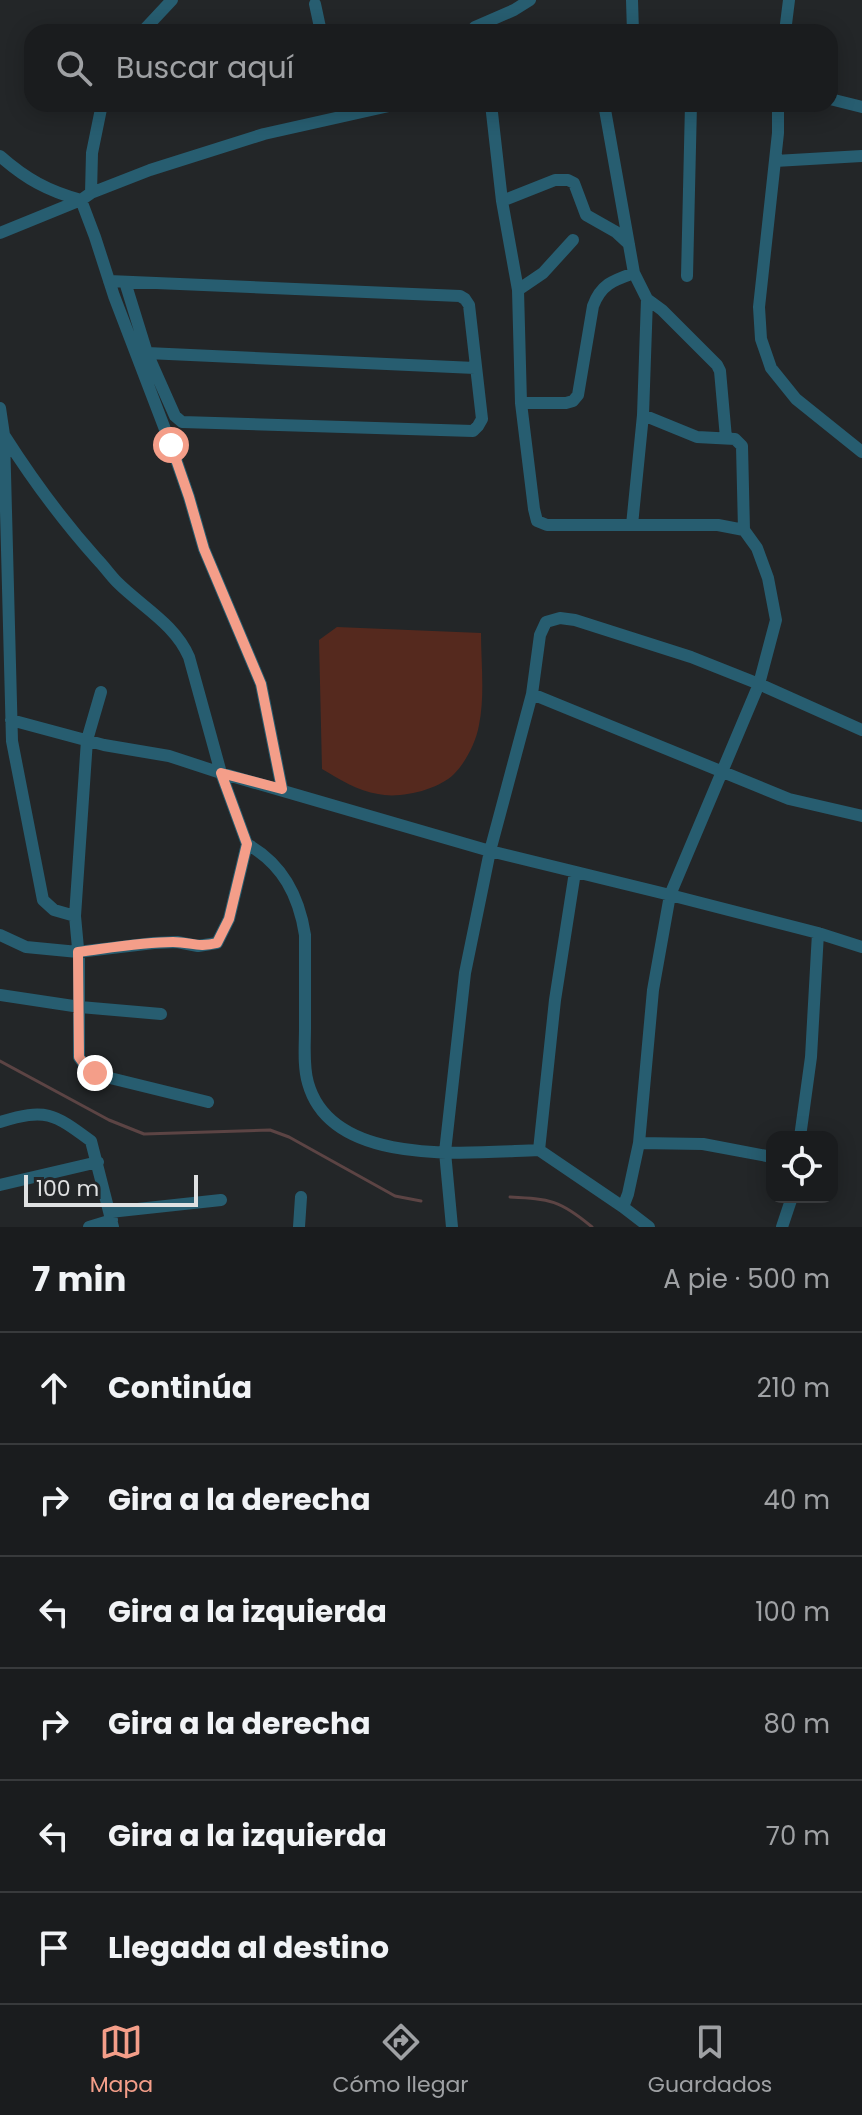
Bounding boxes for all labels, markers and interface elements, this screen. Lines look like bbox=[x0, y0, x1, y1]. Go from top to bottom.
search box bbox=[24, 24, 838, 112]
icon: search bbox=[52, 46, 96, 90]
text: Buscar aquí bbox=[116, 46, 294, 89]
route start bbox=[153, 427, 189, 463]
route end bbox=[77, 1055, 113, 1091]
map controls bbox=[766, 1131, 838, 1203]
button: locate bbox=[766, 1131, 838, 1203]
scale bar bbox=[24, 1171, 198, 1207]
text: 100 m bbox=[36, 1173, 99, 1204]
text: 7 min bbox=[32, 1255, 126, 1303]
text: A pie · 500 m bbox=[663, 1261, 830, 1297]
icon: ahead bbox=[32, 1366, 76, 1410]
text: Continúa bbox=[108, 1366, 252, 1409]
text: 210 m bbox=[757, 1370, 830, 1406]
icon: right bbox=[32, 1478, 76, 1522]
text: Gira a la derecha bbox=[108, 1478, 371, 1521]
text: 40 m bbox=[764, 1482, 830, 1518]
icon: left bbox=[32, 1590, 76, 1634]
text: Gira a la izquierda bbox=[108, 1590, 387, 1633]
text: 100 m bbox=[755, 1594, 830, 1630]
icon: right bbox=[32, 1702, 76, 1746]
text: Gira a la derecha bbox=[108, 1702, 371, 1745]
text: 80 m bbox=[764, 1706, 830, 1742]
icon: left bbox=[32, 1814, 76, 1858]
text: Gira a la izquierda bbox=[108, 1814, 387, 1857]
text: 70 m bbox=[766, 1818, 830, 1854]
icon: arrive bbox=[32, 1926, 76, 1970]
text: Llegada al destino bbox=[108, 1926, 389, 1969]
tab: Mapa bbox=[90, 2020, 153, 2101]
tab: Cómo llegar bbox=[332, 2020, 469, 2101]
tab: Guardados bbox=[648, 2020, 772, 2101]

